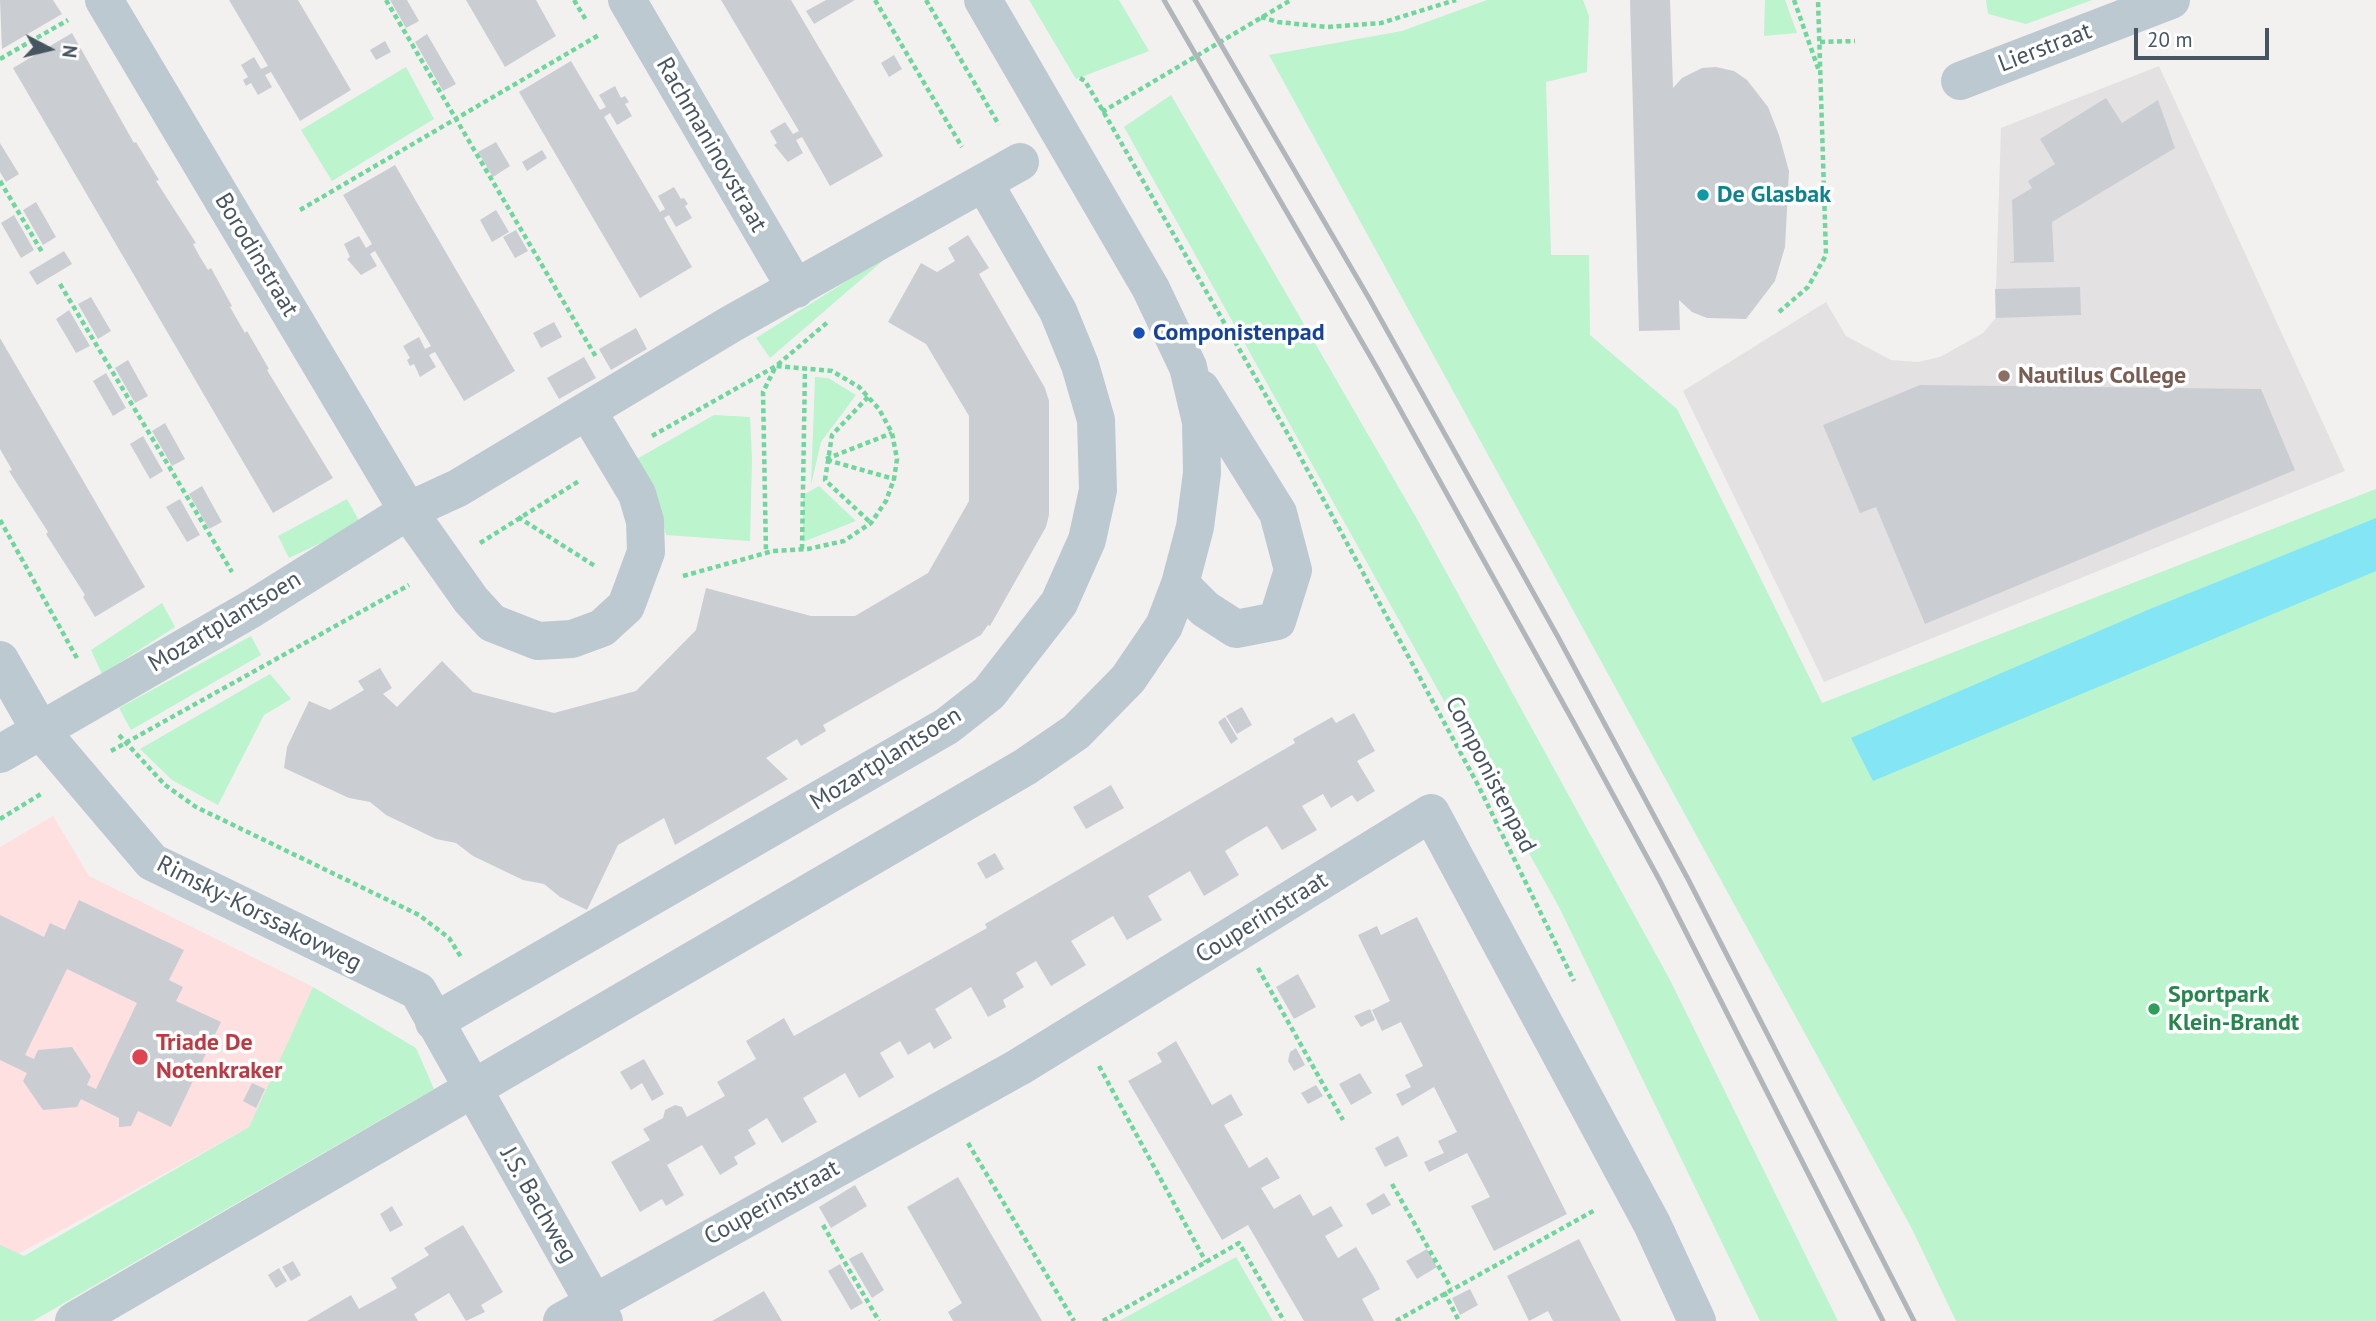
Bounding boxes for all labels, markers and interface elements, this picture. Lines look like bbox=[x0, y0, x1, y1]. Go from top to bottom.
north arrow bbox=[14, 14, 84, 84]
scale bar bbox=[2138, 14, 2273, 58]
street label: Lierstraat bbox=[1994, 17, 2096, 79]
text: 20 m bbox=[2147, 26, 2193, 53]
text: N bbox=[57, 44, 83, 59]
street label: Rachmaninovstraat bbox=[649, 53, 773, 237]
place label: De Glasbak bbox=[1717, 181, 1831, 209]
marker: De Glasbak bbox=[1695, 187, 1711, 203]
street label: Borodinstraat bbox=[208, 188, 304, 322]
place label: Componistenpad bbox=[1153, 319, 1325, 347]
marker: Componistenpad bbox=[1131, 325, 1147, 341]
place label: Nautilus College bbox=[2018, 362, 2186, 390]
marker: Nautilus College bbox=[1996, 368, 2012, 384]
street label: Mozartplantsoen bbox=[144, 565, 306, 679]
street label: Componistenpad bbox=[1438, 692, 1542, 858]
street label: Mozartplantsoen bbox=[805, 701, 967, 817]
street label: Rimsky-Korssakovweg bbox=[152, 850, 366, 978]
street label: Couperinstraat bbox=[1191, 866, 1333, 970]
place label: Sportpark Klein-Brandt bbox=[2168, 981, 2299, 1037]
marker: Sportpark Klein-Brandt bbox=[2146, 1001, 2162, 1017]
place label: Triade De Notenkraker bbox=[156, 1029, 282, 1085]
marker: Triade De Notenkraker bbox=[130, 1047, 150, 1067]
street label: J.S. Bachweg bbox=[493, 1142, 583, 1268]
street label: Couperinstraat bbox=[699, 1154, 845, 1252]

